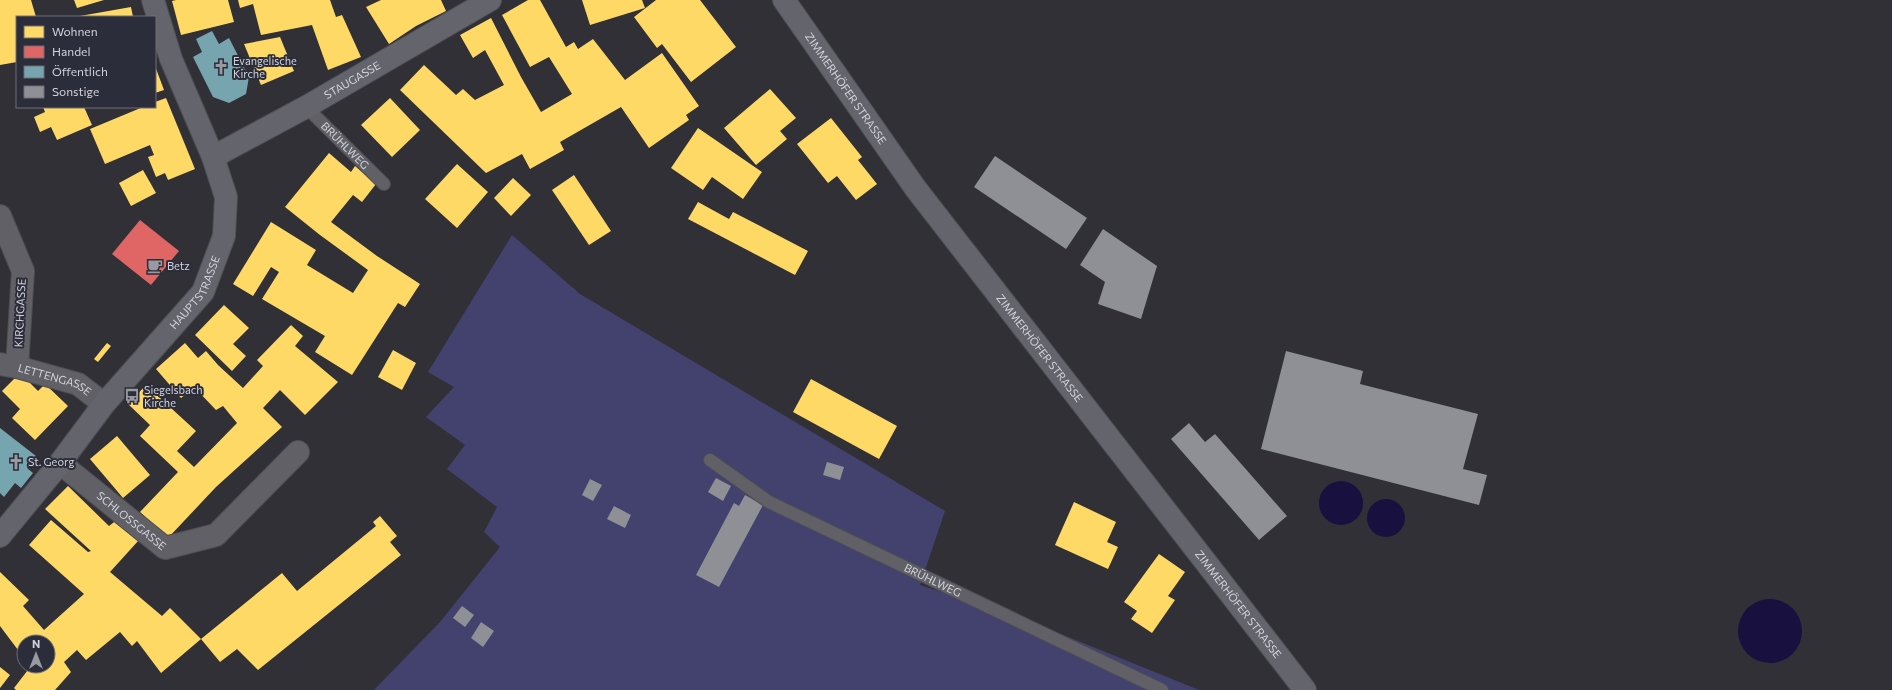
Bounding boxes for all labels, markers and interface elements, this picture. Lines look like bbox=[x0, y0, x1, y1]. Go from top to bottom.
legend bbox=[16, 16, 156, 108]
text: Wohnen bbox=[52, 24, 98, 38]
street label: ZIMMERHÖFER STRASSE bbox=[803, 30, 890, 146]
text: Handel bbox=[52, 44, 90, 58]
place label: Evangelische Kirche bbox=[233, 54, 297, 80]
church icon: Evangelische Kirche bbox=[212, 58, 230, 76]
street label: STAUGASSE bbox=[321, 58, 382, 101]
text: Öffentlich bbox=[52, 64, 108, 78]
text: Sonstige bbox=[52, 84, 99, 98]
street label: BRÜHLWEG bbox=[319, 119, 372, 172]
street label: HAUPTSTRASSE bbox=[166, 254, 222, 331]
cafe icon: Betz bbox=[146, 257, 164, 275]
place label: Betz bbox=[167, 259, 190, 272]
street label: KIRCHGASSE bbox=[11, 278, 28, 348]
street label: ZIMMERHÖFER STRASSE bbox=[994, 291, 1086, 404]
street label: LETTENGASSE bbox=[17, 361, 94, 398]
place label: Siegelsbach Kirche bbox=[144, 383, 203, 409]
bus stop icon: Siegelsbach Kirche bbox=[123, 387, 141, 405]
church icon: St. Georg bbox=[7, 453, 25, 471]
place label: St. Georg bbox=[28, 455, 74, 468]
street label: SCHLOSSGASSE bbox=[95, 489, 169, 552]
street label: ZIMMERHÖFER STRASSE bbox=[1193, 547, 1285, 660]
street label: BRÜHLWEG bbox=[902, 561, 964, 599]
north arrow bbox=[16, 634, 56, 674]
text: N bbox=[32, 637, 40, 650]

